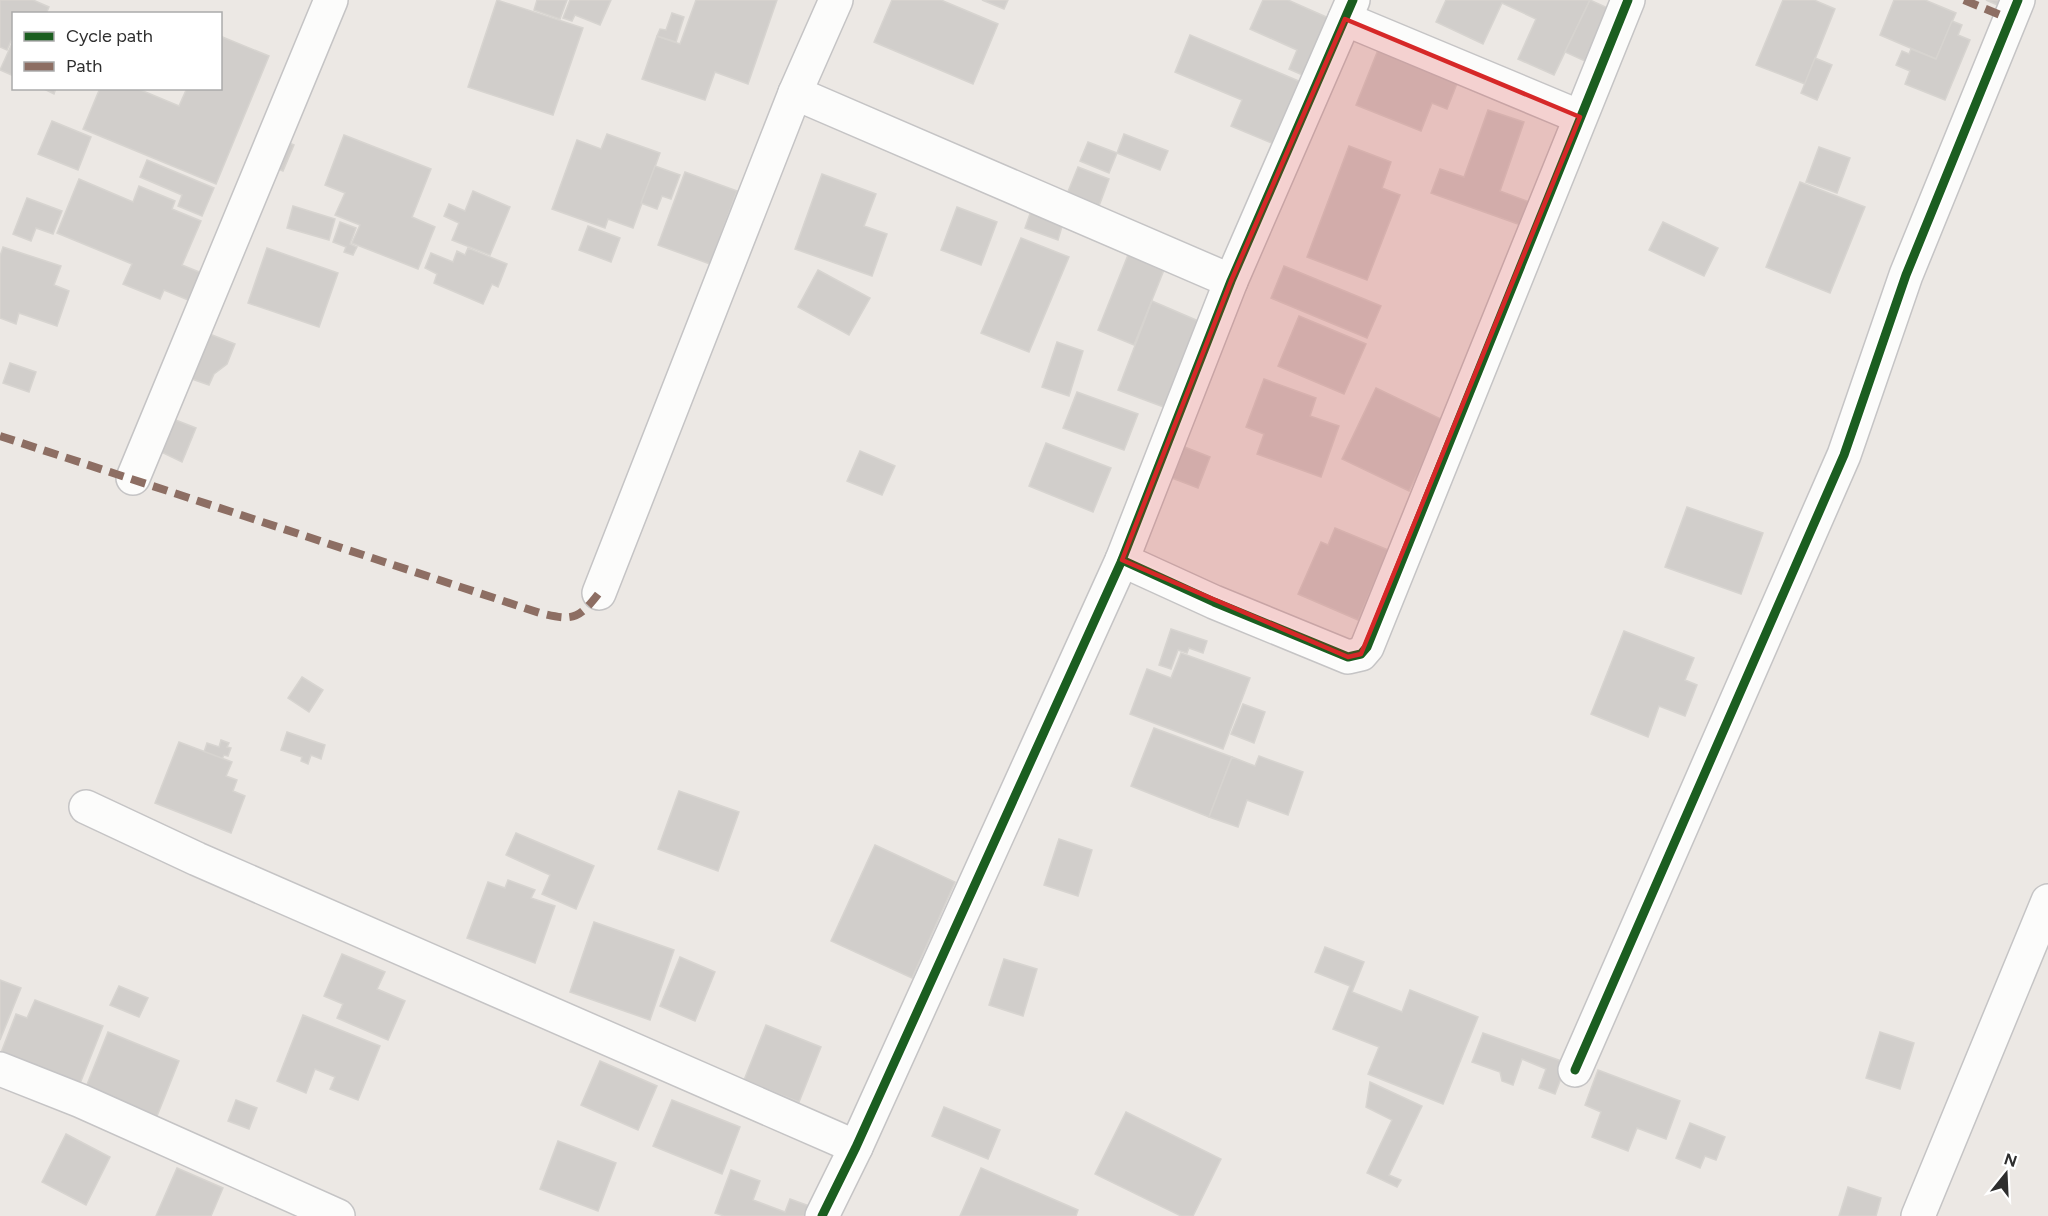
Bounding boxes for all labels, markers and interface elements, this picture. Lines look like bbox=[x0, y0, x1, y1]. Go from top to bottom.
legend bbox=[12, 12, 222, 90]
text: Cycle path bbox=[66, 25, 153, 47]
text: Path bbox=[66, 55, 102, 77]
north arrow bbox=[1976, 1144, 2036, 1204]
text: N bbox=[2002, 1149, 2019, 1171]

